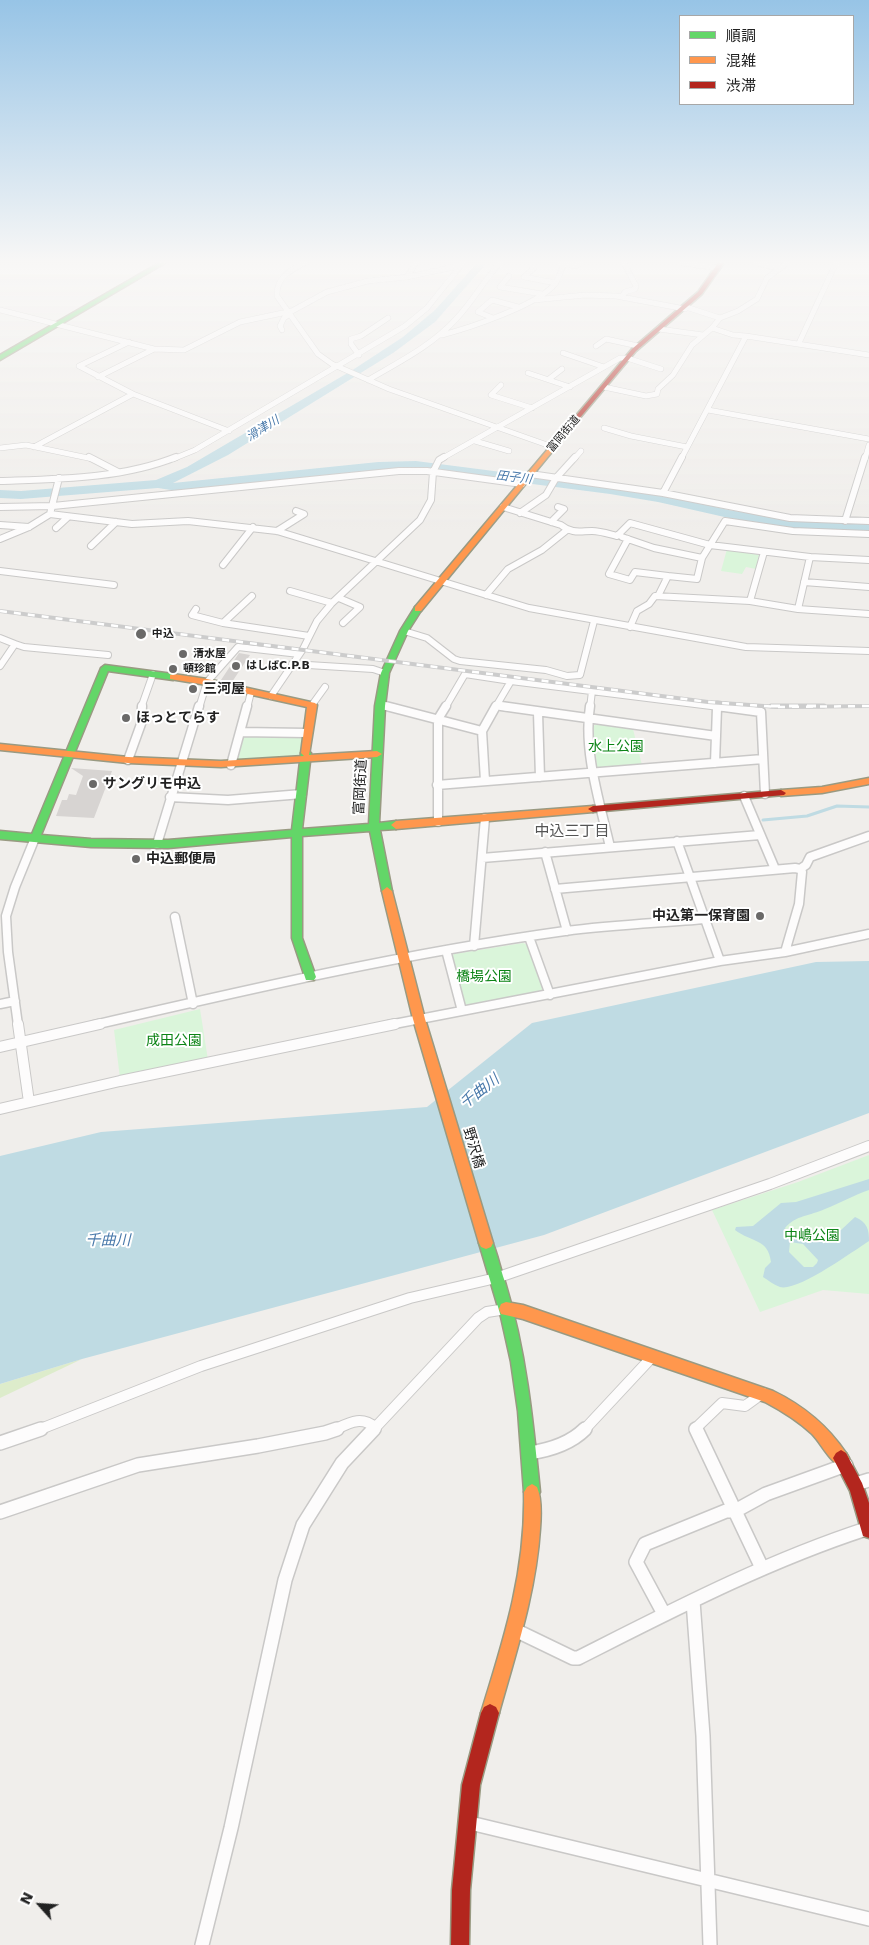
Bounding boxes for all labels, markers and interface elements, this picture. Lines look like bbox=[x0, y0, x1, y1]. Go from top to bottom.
legend bbox=[679, 15, 854, 105]
text: 順調 bbox=[726, 27, 756, 45]
text: 混雑 bbox=[726, 52, 756, 70]
text: 渋滞 bbox=[726, 77, 756, 95]
water label: 滑津川 bbox=[244, 413, 282, 445]
street label: 富岡街道 bbox=[545, 413, 583, 455]
water label: 田子川 bbox=[495, 469, 533, 487]
marker: 中込 bbox=[134, 627, 148, 641]
place label: 中込 bbox=[152, 627, 174, 641]
place label: 清水屋 bbox=[193, 647, 226, 661]
marker: 清水屋 bbox=[177, 648, 189, 660]
place label: はしばC.P.B bbox=[246, 659, 310, 673]
marker: はしばC.P.B bbox=[230, 660, 242, 672]
place label: 頓珍館 bbox=[183, 662, 216, 676]
marker: 頓珍館 bbox=[167, 663, 179, 675]
place label: 三河屋 bbox=[203, 681, 245, 697]
marker: 三河屋 bbox=[187, 683, 199, 695]
place label: ほっとてらす bbox=[136, 710, 220, 726]
marker: ほっとてらす bbox=[120, 712, 132, 724]
park label: 水上公園 bbox=[588, 739, 644, 755]
street label: 富岡街道 bbox=[351, 759, 371, 815]
place label: サングリモ中込 bbox=[103, 776, 201, 792]
marker: サングリモ中込 bbox=[87, 778, 99, 790]
district label: 中込三丁目 bbox=[535, 823, 609, 841]
place label: 中込郵便局 bbox=[146, 851, 216, 867]
marker: 中込郵便局 bbox=[130, 853, 142, 865]
place label: 中込第一保育園 bbox=[652, 908, 750, 924]
marker: 中込第一保育園 bbox=[754, 910, 766, 922]
park label: 橋場公園 bbox=[456, 969, 512, 985]
park label: 成田公園 bbox=[146, 1033, 202, 1049]
water label: 千曲川 bbox=[457, 1071, 503, 1113]
street label: 野沢橋 bbox=[459, 1125, 487, 1171]
park label: 中嶋公園 bbox=[784, 1228, 840, 1244]
water label: 千曲川 bbox=[86, 1232, 130, 1250]
north arrow bbox=[15, 1880, 65, 1930]
text: N bbox=[17, 1890, 36, 1907]

